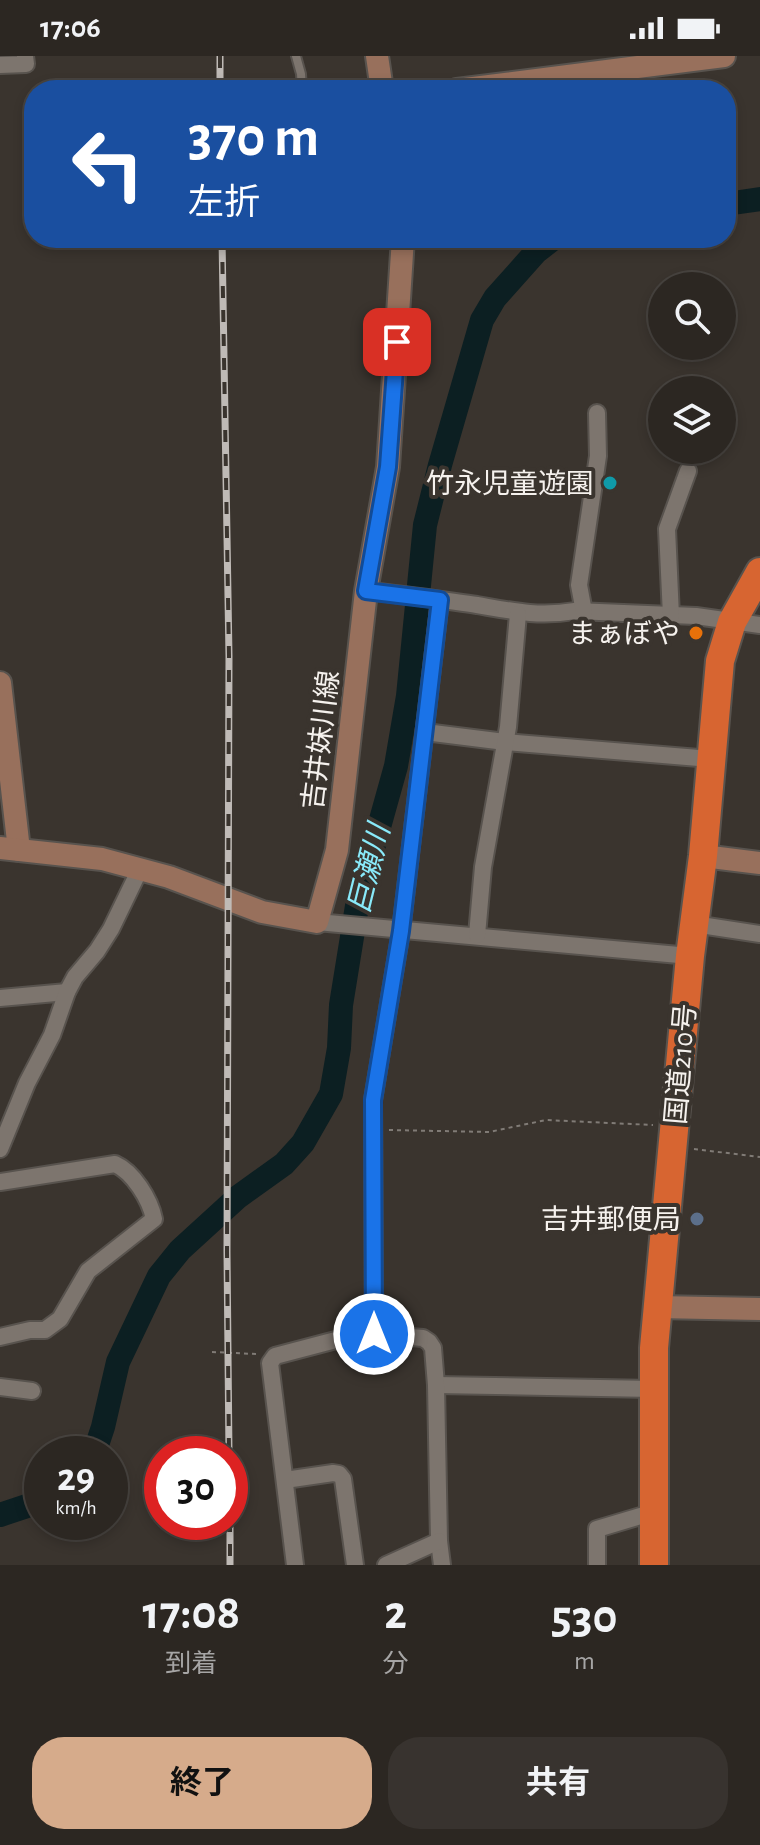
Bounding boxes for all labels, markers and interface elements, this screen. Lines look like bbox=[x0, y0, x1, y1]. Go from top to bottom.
text: 17:06 bbox=[40, 13, 101, 43]
text: 370 m bbox=[188, 110, 319, 166]
icon: left bbox=[56, 112, 160, 216]
text: 左折 bbox=[188, 185, 260, 221]
map controls bbox=[648, 272, 736, 464]
button: search bbox=[648, 272, 736, 360]
pin bbox=[363, 308, 431, 376]
icon: arrive bbox=[375, 320, 419, 364]
button: layers bbox=[648, 376, 736, 464]
place label: 竹永児童遊園 bbox=[426, 469, 594, 499]
marker: 竹永児童遊園 bbox=[601, 474, 619, 492]
place label: まぁぼや bbox=[568, 619, 680, 649]
marker: まぁぼや bbox=[687, 624, 705, 642]
street label: 吉井妹川線 bbox=[298, 669, 344, 811]
water label: 巨瀬川 bbox=[343, 819, 396, 917]
street label: 国道210号 bbox=[661, 1002, 701, 1126]
place label: 吉井郵便局 bbox=[541, 1205, 681, 1235]
marker: 吉井郵便局 bbox=[688, 1210, 706, 1228]
position arrow bbox=[332, 1292, 416, 1376]
speed limit sign: 30 bbox=[144, 1436, 248, 1540]
text: 29 bbox=[57, 1458, 95, 1498]
text: km/h bbox=[55, 1498, 97, 1518]
text: 17:08 bbox=[142, 1590, 240, 1638]
text: 2 bbox=[384, 1590, 407, 1638]
text: 530 bbox=[551, 1594, 618, 1642]
text: m bbox=[574, 1648, 595, 1674]
text: 到着 bbox=[165, 1651, 217, 1677]
text: 分 bbox=[383, 1651, 409, 1677]
button: 終了 bbox=[32, 1737, 372, 1829]
button: 共有 bbox=[388, 1737, 728, 1829]

